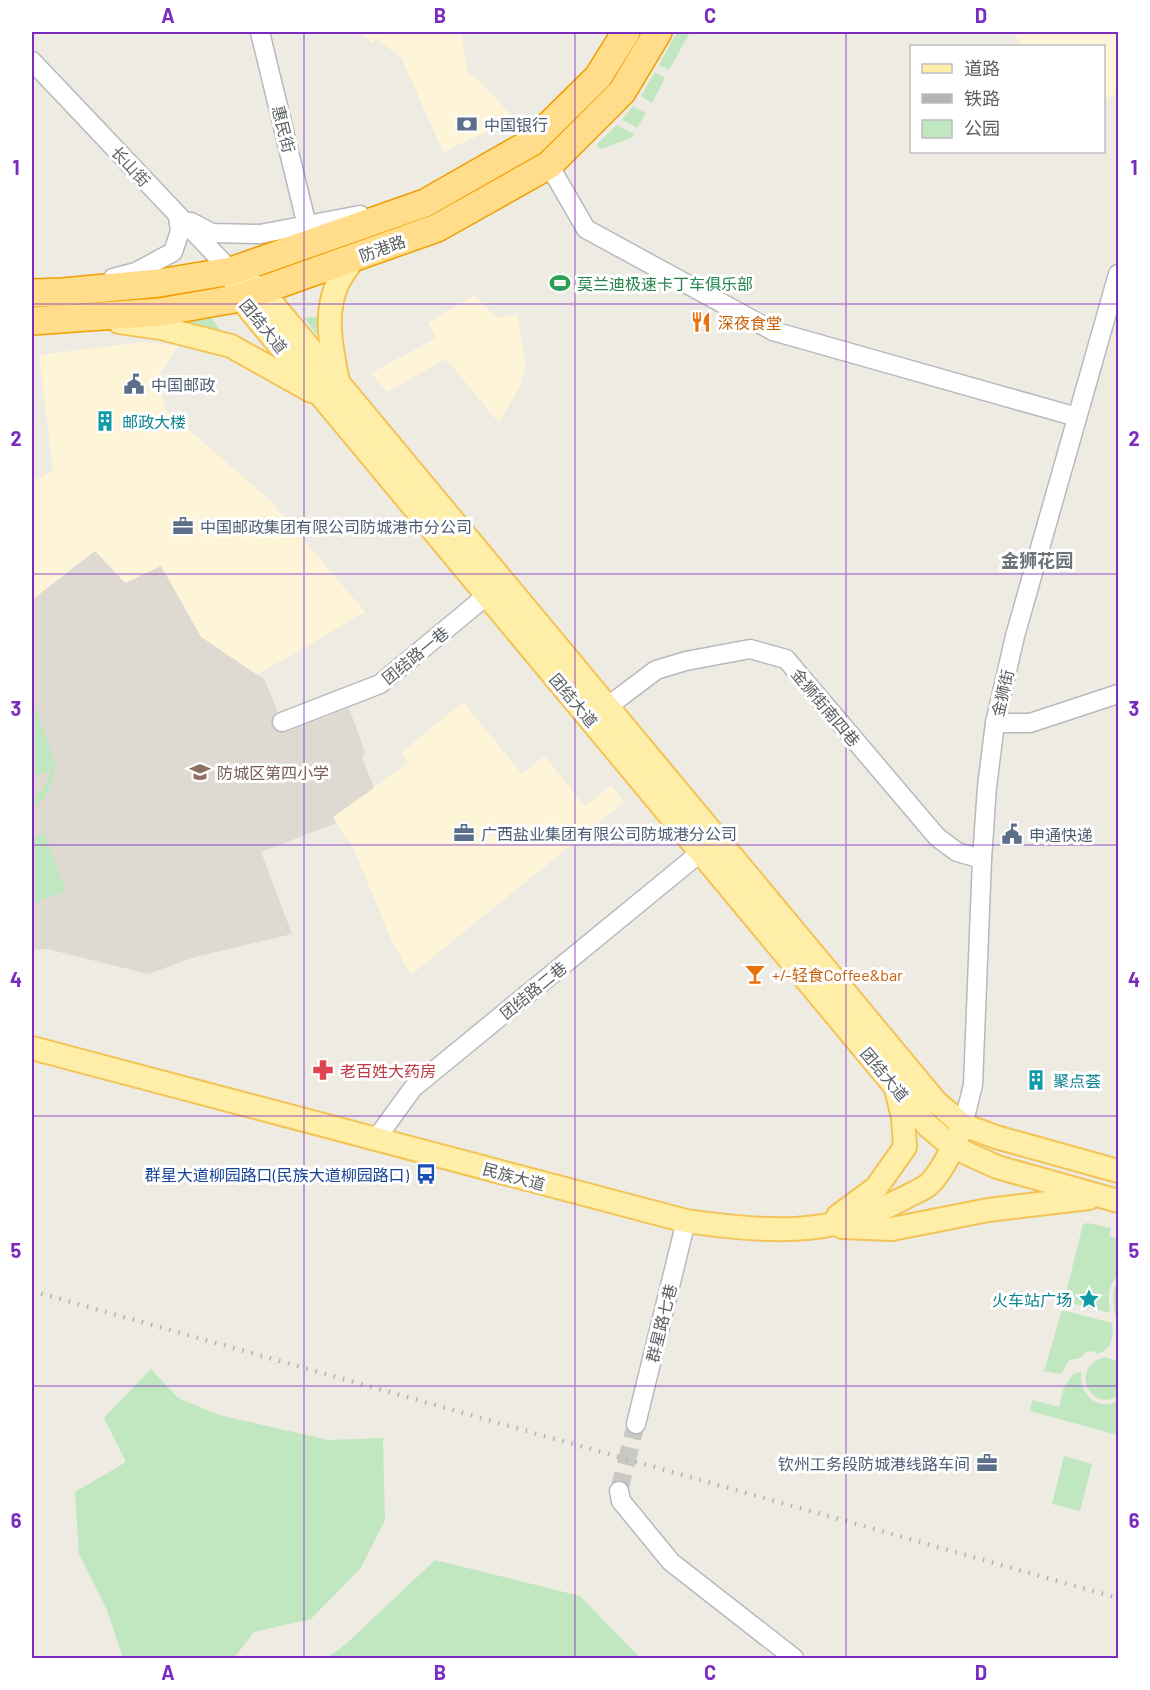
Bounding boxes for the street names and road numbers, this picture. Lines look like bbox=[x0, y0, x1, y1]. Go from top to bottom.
street label: 惠民街 bbox=[269, 103, 299, 155]
street label: 长山街 bbox=[108, 142, 154, 190]
street label: 防港路 bbox=[356, 231, 408, 265]
street label: 团结大道 bbox=[236, 295, 292, 357]
street label: 团结路一巷 bbox=[378, 622, 452, 688]
street label: 金狮街南四巷 bbox=[788, 664, 864, 750]
street label: 金狮街 bbox=[987, 667, 1017, 719]
street label: 团结大道 bbox=[546, 669, 602, 731]
street label: 团结路二巷 bbox=[496, 957, 570, 1023]
street label: 团结大道 bbox=[857, 1043, 913, 1105]
street label: 民族大道 bbox=[481, 1159, 547, 1193]
street label: 群星路七巷 bbox=[642, 1282, 680, 1364]

